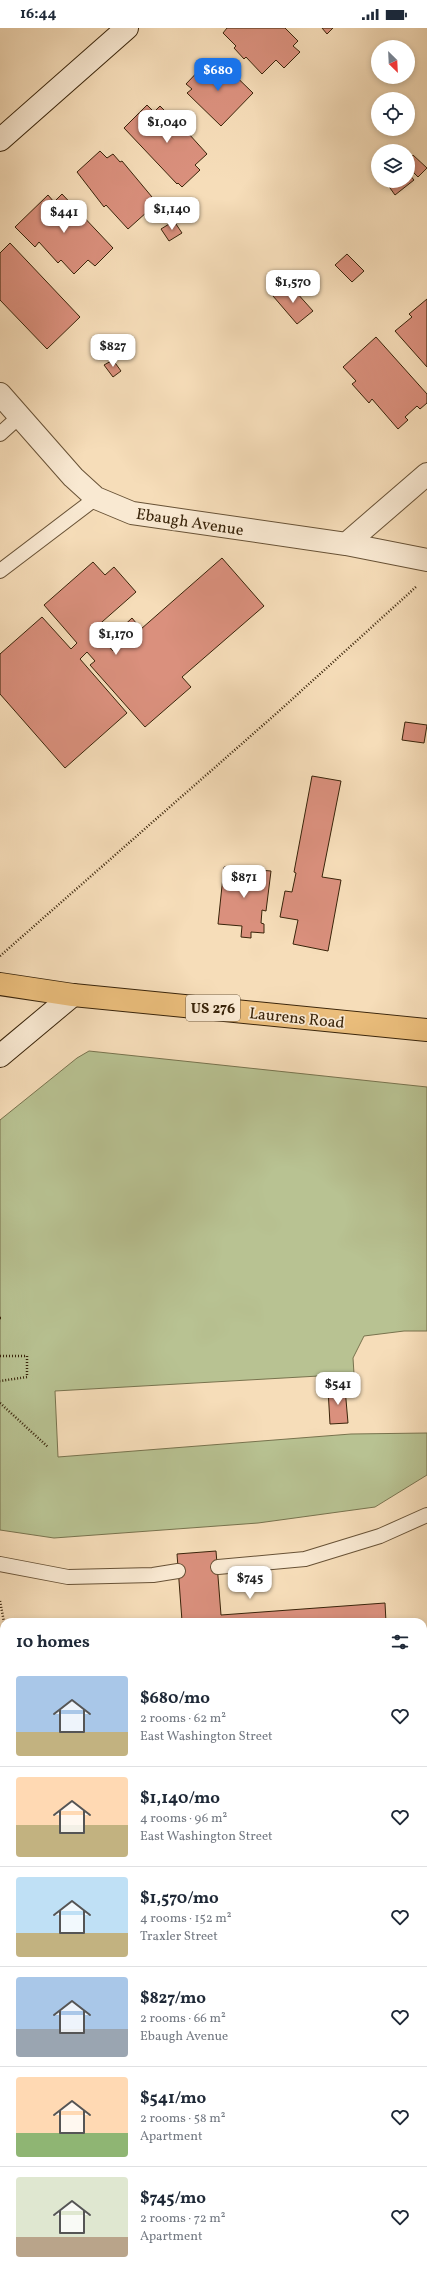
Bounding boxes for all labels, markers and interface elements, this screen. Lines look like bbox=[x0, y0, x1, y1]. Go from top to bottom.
text: 16:44 bbox=[20, 4, 57, 25]
north arrow bbox=[371, 40, 415, 84]
map controls bbox=[371, 40, 415, 188]
pin: $680 bbox=[194, 58, 242, 92]
text: $680 bbox=[203, 62, 233, 80]
button: locate bbox=[371, 92, 415, 136]
pin: $1,040 bbox=[134, 110, 200, 144]
text: $1,040 bbox=[147, 114, 187, 132]
button: layers bbox=[371, 144, 415, 188]
pin: $1,140 bbox=[139, 197, 205, 231]
pin: $441 bbox=[40, 200, 88, 234]
text: $1,140 bbox=[153, 201, 191, 219]
text: $441 bbox=[50, 204, 78, 222]
pin: $1,570 bbox=[260, 270, 326, 304]
text: $1,570 bbox=[275, 274, 311, 292]
pin: $827 bbox=[89, 334, 137, 368]
text: $827 bbox=[99, 338, 127, 356]
street label: Ebaugh Avenue bbox=[134, 504, 245, 542]
pin: $1,170 bbox=[83, 622, 149, 656]
text: $1,170 bbox=[98, 626, 134, 644]
pin: $871 bbox=[220, 865, 268, 899]
text: $871 bbox=[231, 869, 257, 887]
road number: US 276 bbox=[186, 995, 240, 1021]
street label: Laurens Road bbox=[248, 1003, 346, 1035]
pin: $541 bbox=[314, 1372, 362, 1406]
text: $541 bbox=[325, 1376, 351, 1394]
pin: $745 bbox=[226, 1566, 274, 1600]
text: $745 bbox=[237, 1570, 263, 1588]
text: 10 homes bbox=[16, 1631, 90, 1654]
icon: filters bbox=[389, 1631, 411, 1653]
text: $680/mo bbox=[140, 1687, 210, 1710]
icon: home bbox=[48, 1692, 96, 1740]
icon: heart bbox=[389, 1705, 411, 1727]
text: 2 rooms · 62 m² bbox=[140, 1710, 226, 1728]
text: East Washington Street bbox=[140, 1728, 273, 1746]
text: $1,140/mo bbox=[140, 1787, 220, 1810]
icon: home bbox=[48, 1793, 96, 1841]
icon: heart bbox=[389, 1806, 411, 1828]
text: 4 rooms · 96 m² bbox=[140, 1810, 227, 1828]
text: East Washington Street bbox=[140, 1828, 273, 1846]
text: $1,570/mo bbox=[140, 1887, 219, 1910]
icon: home bbox=[48, 1893, 96, 1941]
icon: heart bbox=[389, 1906, 411, 1928]
text: 4 rooms · 152 m² bbox=[140, 1910, 232, 1928]
text: Traxler Street bbox=[140, 1928, 218, 1946]
text: $827/mo bbox=[140, 1987, 206, 2010]
icon: home bbox=[48, 1993, 96, 2041]
icon: heart bbox=[389, 2006, 411, 2028]
text: 2 rooms · 66 m² bbox=[140, 2010, 226, 2028]
text: Ebaugh Avenue bbox=[140, 2028, 228, 2046]
text: $541/mo bbox=[140, 2087, 206, 2110]
icon: home bbox=[48, 2093, 96, 2141]
icon: heart bbox=[389, 2106, 411, 2128]
text: 2 rooms · 58 m² bbox=[140, 2110, 225, 2128]
text: Apartment bbox=[140, 2128, 203, 2146]
text: $745/mo bbox=[140, 2187, 206, 2210]
icon: home bbox=[48, 2193, 96, 2241]
icon: heart bbox=[389, 2206, 411, 2228]
text: 2 rooms · 72 m² bbox=[140, 2210, 226, 2228]
text: Apartment bbox=[140, 2228, 203, 2246]

